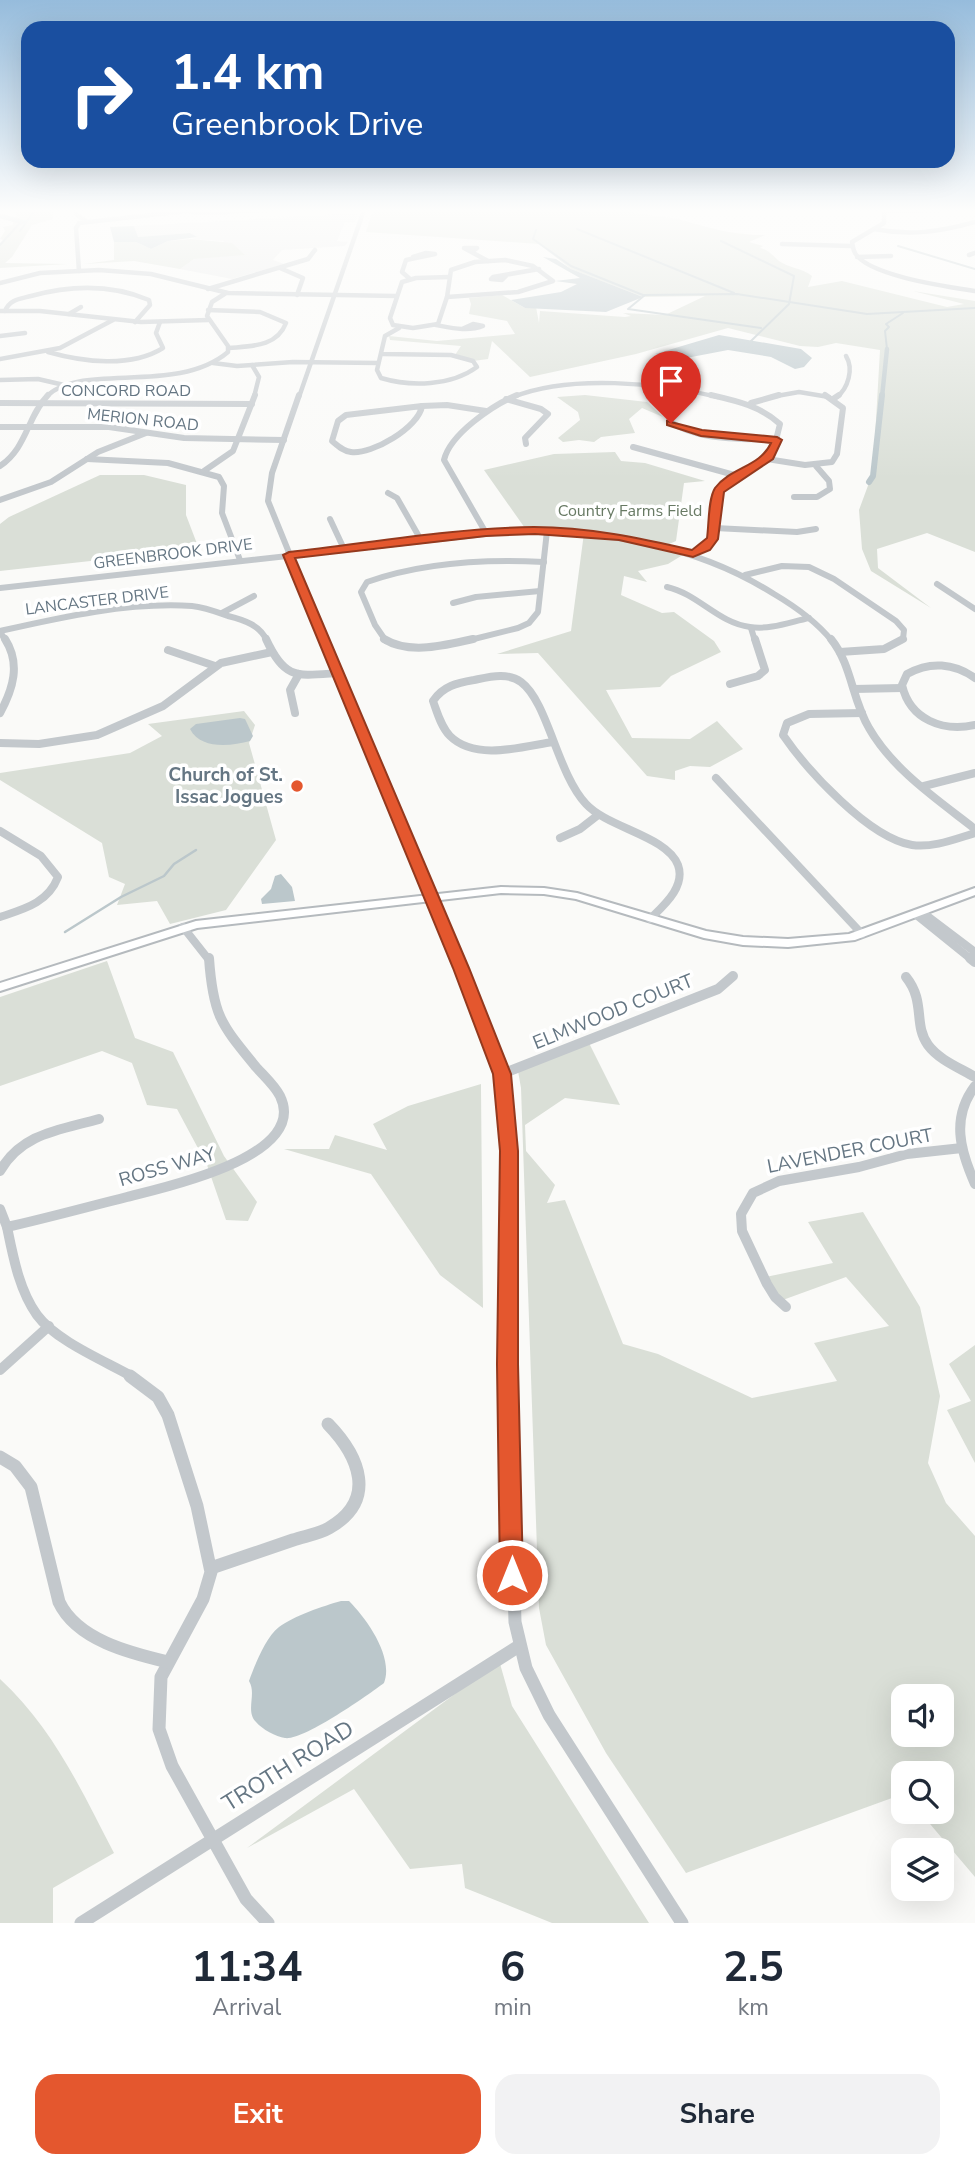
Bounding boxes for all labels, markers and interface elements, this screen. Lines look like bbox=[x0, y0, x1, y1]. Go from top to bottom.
text: 1.4 km bbox=[171, 39, 324, 106]
icon: right bbox=[56, 49, 147, 140]
text: Greenbrook Drive bbox=[171, 103, 423, 146]
pin bbox=[641, 351, 701, 423]
icon: arrive bbox=[652, 362, 690, 400]
street label: CONCORD ROAD bbox=[61, 380, 191, 402]
street label: MERION ROAD bbox=[86, 403, 200, 437]
park label: Country Farms Field bbox=[558, 500, 702, 522]
street label: GREENBROOK DRIVE bbox=[92, 533, 254, 575]
street label: LANCASTER DRIVE bbox=[24, 581, 170, 621]
place label: Church of St. Issac Jogues bbox=[168, 762, 283, 810]
marker: Church of St. Issac Jogues bbox=[289, 778, 305, 794]
street label: ELMWOOD COURT bbox=[529, 968, 698, 1056]
street label: LAVENDER COURT bbox=[765, 1122, 936, 1180]
street label: ROSS WAY bbox=[116, 1141, 219, 1193]
position arrow bbox=[475, 1538, 549, 1612]
map controls bbox=[891, 1684, 954, 1901]
button: sound bbox=[891, 1684, 954, 1747]
street label: TROTH ROAD bbox=[216, 1713, 360, 1819]
button: search bbox=[891, 1761, 954, 1824]
button: layers bbox=[891, 1838, 954, 1901]
text: 11:34 bbox=[191, 1939, 302, 1996]
text: 6 bbox=[500, 1939, 525, 1996]
text: 2.5 bbox=[723, 1939, 784, 1996]
text: Arrival bbox=[212, 1992, 281, 2023]
text: min bbox=[494, 1992, 532, 2023]
text: km bbox=[738, 1992, 769, 2023]
button: Exit bbox=[35, 2074, 481, 2154]
button: Share bbox=[495, 2074, 940, 2154]

